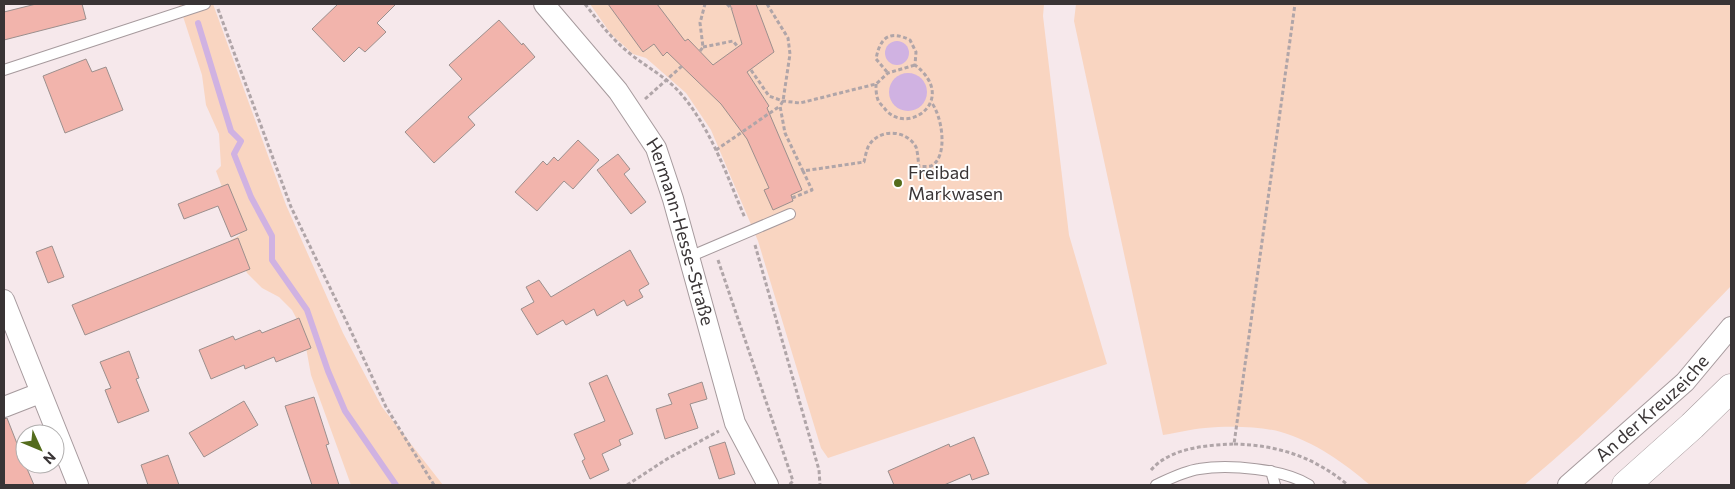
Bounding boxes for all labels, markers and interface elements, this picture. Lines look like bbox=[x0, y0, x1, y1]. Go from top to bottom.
street label: Hermann-Hesse-Straße bbox=[642, 133, 719, 328]
place label: Freibad Markwasen bbox=[908, 161, 1003, 204]
marker: Freibad Markwasen bbox=[892, 177, 904, 189]
street label: An der Kreuzeiche bbox=[1590, 350, 1713, 466]
north arrow bbox=[15, 424, 65, 474]
text: N bbox=[40, 449, 59, 468]

